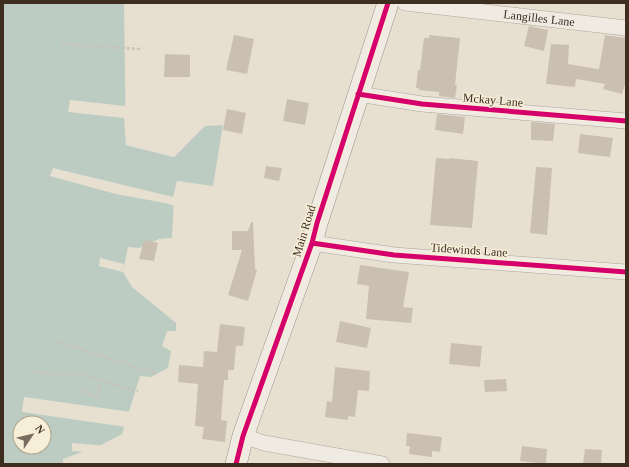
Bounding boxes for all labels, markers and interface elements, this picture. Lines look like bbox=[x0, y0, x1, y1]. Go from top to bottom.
street label: Langilles Lane bbox=[503, 7, 576, 29]
street label: Mckay Lane bbox=[462, 90, 524, 110]
street label: Main Road bbox=[289, 203, 319, 259]
street label: Tidewinds Lane bbox=[430, 240, 508, 260]
north arrow bbox=[12, 415, 52, 455]
text: N bbox=[33, 423, 47, 436]

